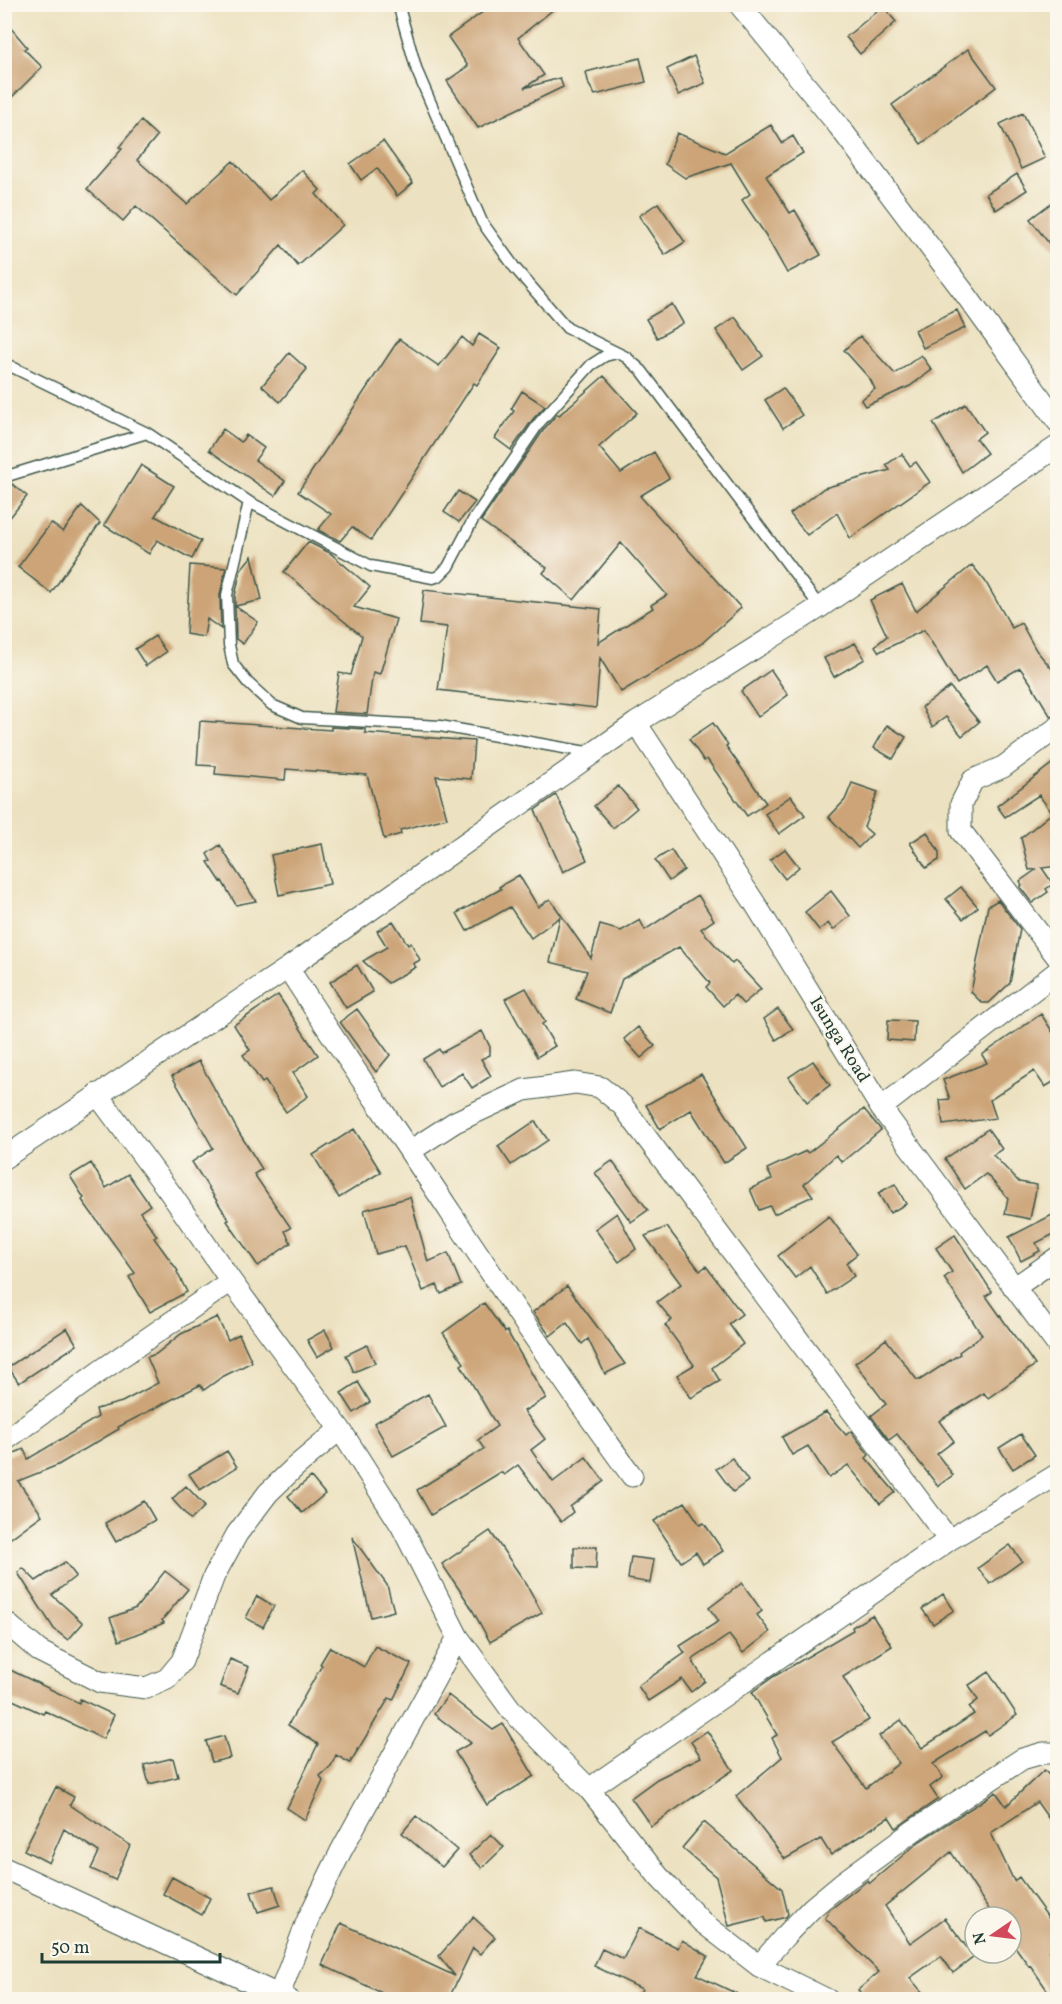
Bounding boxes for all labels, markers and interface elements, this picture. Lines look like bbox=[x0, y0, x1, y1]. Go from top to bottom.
street label: Isunga Road bbox=[803, 992, 875, 1088]
north arrow bbox=[963, 1905, 1023, 1965]
scale bar bbox=[42, 1926, 220, 1964]
text: N bbox=[968, 1929, 992, 1946]
text: 50 m bbox=[51, 1936, 90, 1961]

